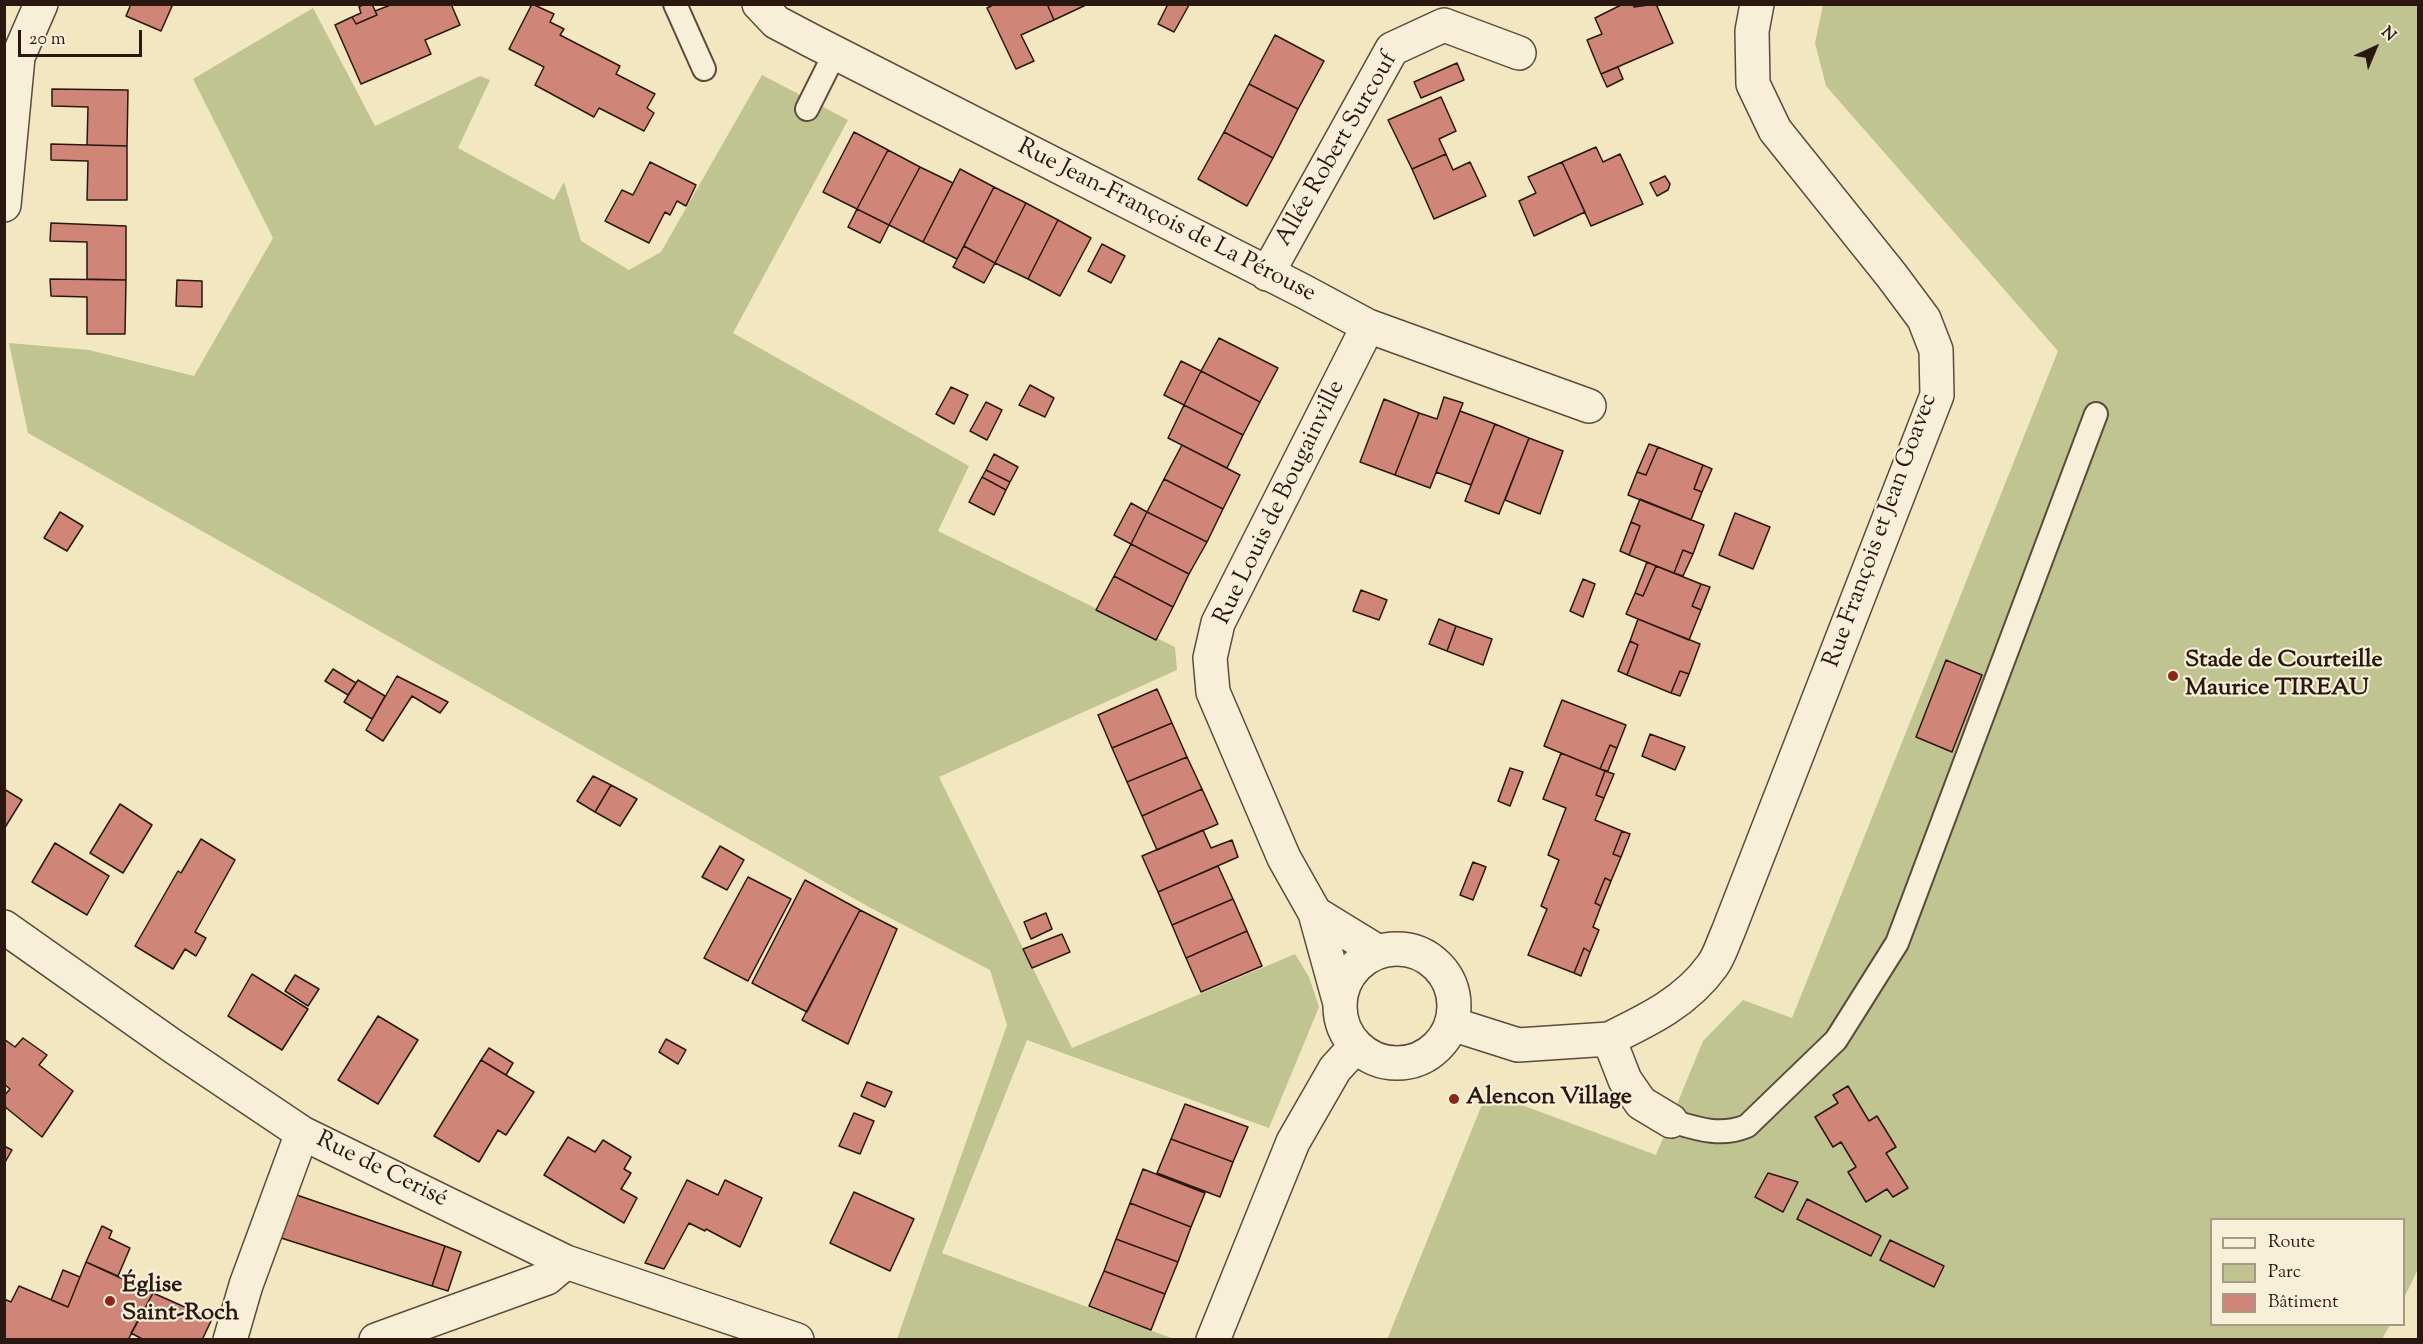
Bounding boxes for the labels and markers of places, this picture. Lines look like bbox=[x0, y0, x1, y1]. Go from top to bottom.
place label: Stade de Courteille Maurice TIREAU bbox=[2185, 648, 2383, 704]
marker: Stade de Courteille Maurice TIREAU bbox=[2166, 669, 2180, 683]
place label: Alencon Village bbox=[1466, 1085, 1632, 1113]
marker: Alencon Village bbox=[1447, 1092, 1461, 1106]
place label: Église Saint-Roch bbox=[122, 1273, 239, 1329]
marker: Église Saint-Roch bbox=[103, 1294, 117, 1308]

